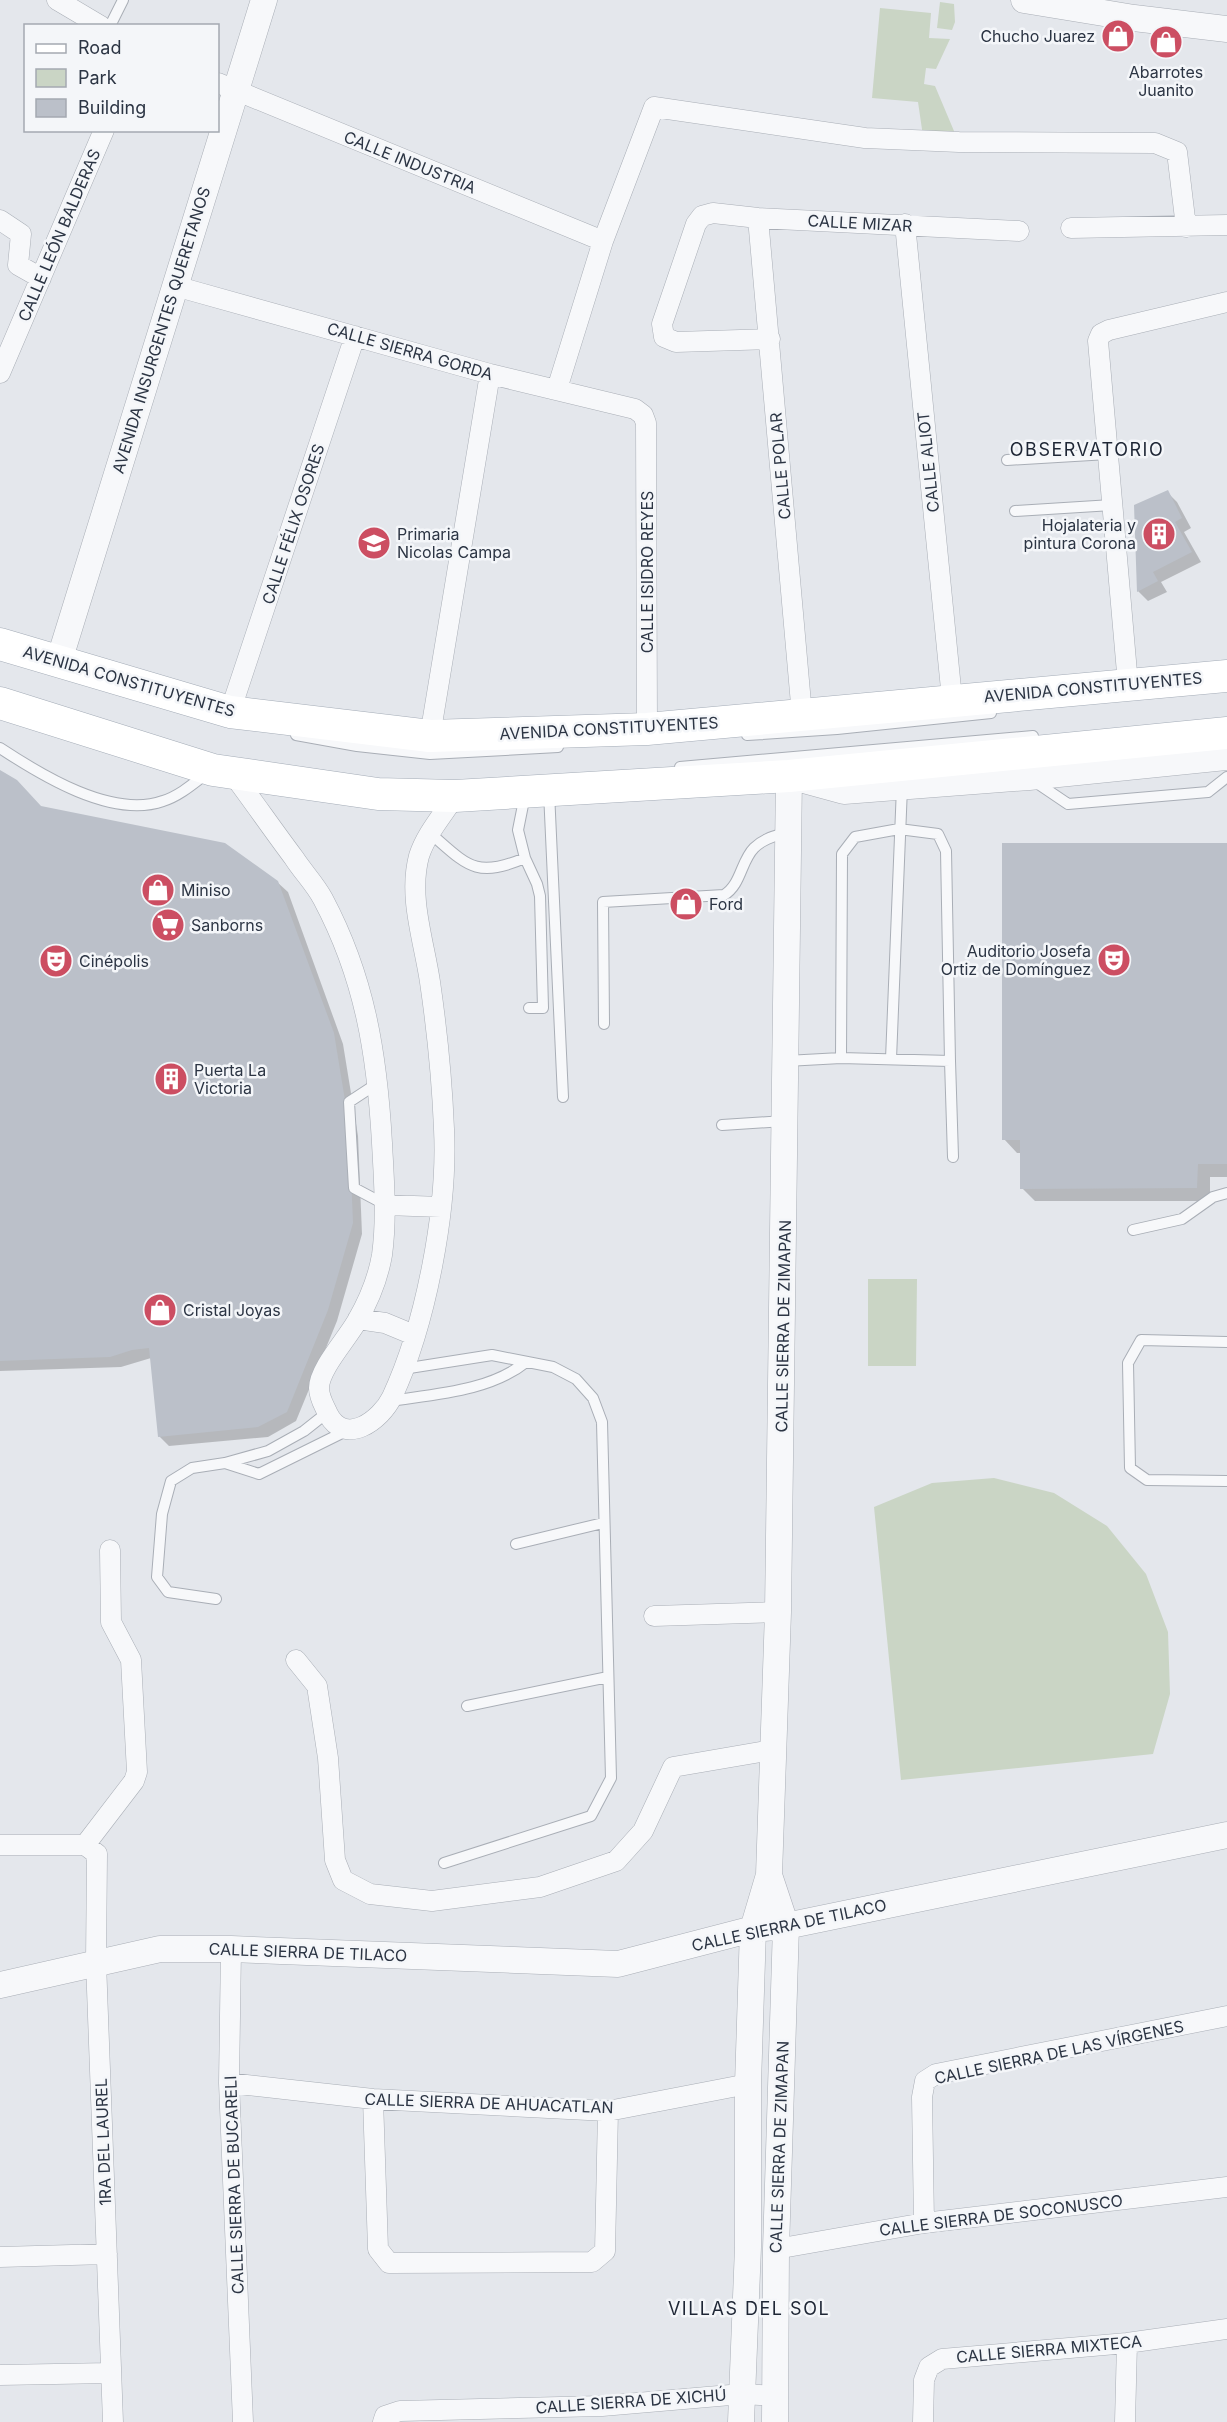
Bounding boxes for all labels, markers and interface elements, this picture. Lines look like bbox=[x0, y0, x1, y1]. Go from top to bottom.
shop icon: Chucho Juarez bbox=[1100, 18, 1136, 54]
legend bbox=[24, 24, 219, 132]
shop icon: Abarrotes Juanito bbox=[1148, 24, 1184, 60]
place label: Chucho Juarez bbox=[980, 26, 1095, 46]
text: Road bbox=[78, 37, 121, 58]
place label: Abarrotes Juanito bbox=[1129, 62, 1203, 100]
text: Park bbox=[78, 67, 117, 88]
text: Building bbox=[78, 97, 146, 118]
street label: CALLE INDUSTRIA bbox=[341, 126, 479, 198]
street label: CALLE LEÓN BALDERAS bbox=[14, 146, 104, 324]
street label: AVENIDA INSURGENTES QUERETANOS bbox=[108, 184, 214, 476]
street label: CALLE MIZAR bbox=[807, 210, 913, 236]
street label: CALLE SIERRA GORDA bbox=[325, 318, 495, 384]
street label: CALLE ALIOT bbox=[913, 411, 943, 513]
street label: CALLE POLAR bbox=[765, 412, 795, 520]
district label: OBSERVATORIO bbox=[1010, 439, 1164, 460]
street label: CALLE FÉLIX OSORES bbox=[258, 441, 328, 607]
street label: CALLE ISIDRO REYES bbox=[637, 491, 657, 653]
place label: Hojalateria y pintura Corona bbox=[1024, 515, 1136, 553]
building icon: Hojalateria y pintura Corona bbox=[1141, 516, 1177, 552]
place label: Primaria Nicolas Campa bbox=[397, 524, 511, 562]
school or university icon: Primaria Nicolas Campa bbox=[356, 525, 392, 561]
street label: AVENIDA CONSTITUYENTES bbox=[21, 641, 237, 721]
street label: AVENIDA CONSTITUYENTES bbox=[983, 667, 1203, 707]
street label: AVENIDA CONSTITUYENTES bbox=[499, 712, 719, 744]
shop icon: Miniso bbox=[140, 872, 176, 908]
place label: Miniso bbox=[181, 880, 231, 900]
shop icon: Ford bbox=[668, 886, 704, 922]
place label: Ford bbox=[709, 894, 743, 914]
supermarket icon: Sanborns bbox=[150, 907, 186, 943]
place label: Sanborns bbox=[191, 915, 263, 935]
place label: Auditorio Josefa Ortiz de Domínguez bbox=[941, 941, 1091, 979]
theatre icon: Auditorio Josefa Ortiz de Domínguez bbox=[1096, 942, 1132, 978]
theatre icon: Cinépolis bbox=[38, 943, 74, 979]
place label: Cinépolis bbox=[79, 951, 149, 971]
place label: Puerta La Victoria bbox=[194, 1060, 266, 1098]
building icon: Puerta La Victoria bbox=[153, 1061, 189, 1097]
street label: CALLE SIERRA DE ZIMAPAN bbox=[771, 1220, 795, 1432]
shop icon: Cristal Joyas bbox=[142, 1292, 178, 1328]
place label: Cristal Joyas bbox=[183, 1300, 281, 1320]
street label: CALLE SIERRA DE TILACO bbox=[690, 1895, 888, 1955]
street label: CALLE SIERRA DE TILACO bbox=[208, 1939, 408, 1965]
street label: CALLE SIERRA DE LAS VÍRGENES bbox=[932, 2016, 1186, 2088]
street label: CALLE SIERRA DE ZIMAPAN bbox=[765, 2040, 793, 2254]
street label: CALLE SIERRA DE BUCARELI bbox=[220, 2075, 248, 2295]
street label: 1RA DEL LAUREL bbox=[91, 2078, 115, 2206]
street label: CALLE SIERRA DE AHUACATLAN bbox=[364, 2089, 614, 2117]
street label: CALLE SIERRA DE SOCONUSCO bbox=[878, 2190, 1124, 2240]
district label: VILLAS DEL SOL bbox=[668, 2298, 830, 2319]
street label: CALLE SIERRA MIXTECA bbox=[955, 2331, 1143, 2367]
street label: CALLE SIERRA DE XICHÚ bbox=[535, 2384, 727, 2418]

